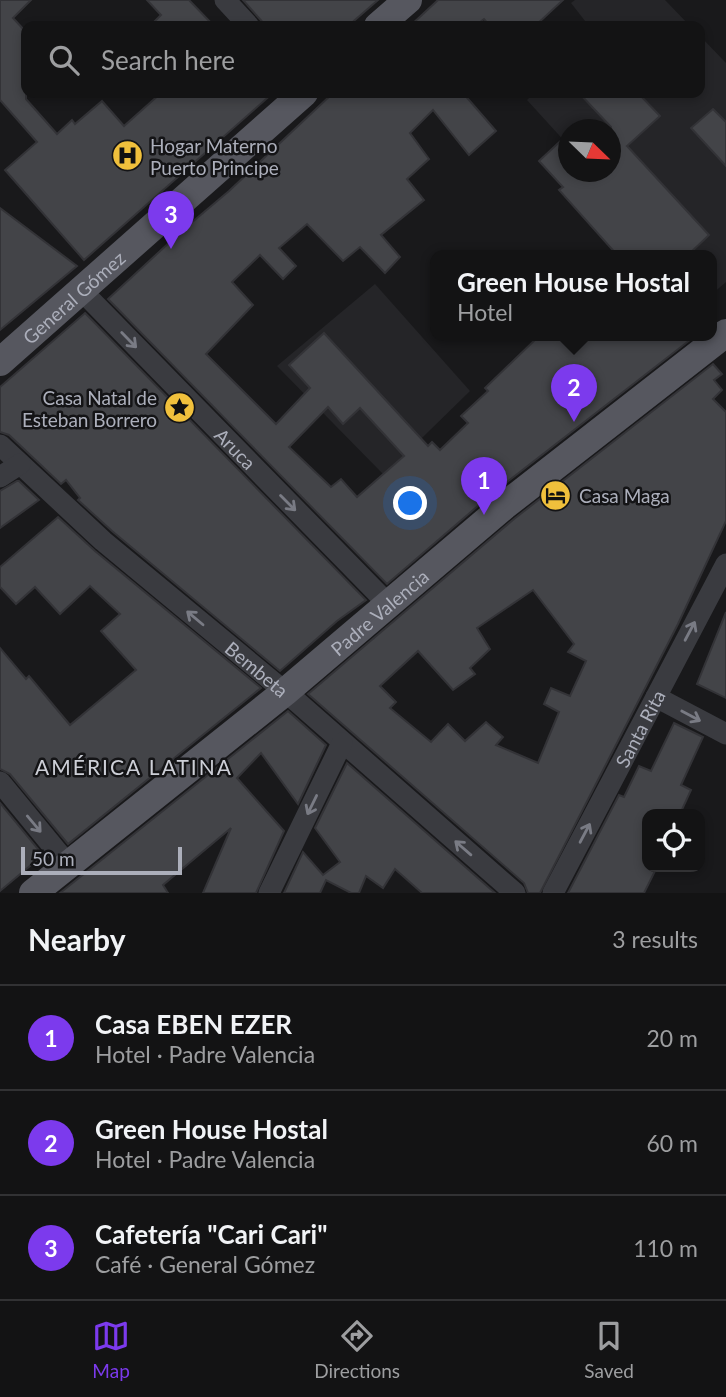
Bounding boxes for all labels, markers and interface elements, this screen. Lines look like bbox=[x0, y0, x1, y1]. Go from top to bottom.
search box bbox=[21, 21, 705, 98]
icon: search bbox=[45, 41, 83, 79]
text: Search here bbox=[101, 44, 235, 76]
north arrow bbox=[558, 119, 621, 182]
place label: Hogar Materno Puerto Principe bbox=[150, 134, 279, 179]
hospital icon: Hogar Materno Puerto Principe bbox=[110, 139, 144, 173]
pin: 3 bbox=[148, 191, 194, 249]
street label: General Gómez bbox=[18, 246, 129, 348]
popup bbox=[430, 250, 717, 341]
text: Green House Hostal bbox=[457, 266, 690, 298]
text: Hotel bbox=[457, 298, 513, 326]
one-way arrow bbox=[121, 332, 138, 349]
pin: 2 bbox=[551, 364, 597, 422]
place label: Casa Natal de Esteban Borrero bbox=[22, 386, 157, 431]
place icon: Casa Natal de Esteban Borrero bbox=[163, 391, 197, 425]
street label: Aruca bbox=[210, 423, 261, 474]
pin: 1 bbox=[461, 457, 507, 515]
hotel icon: Casa Maga bbox=[539, 478, 573, 512]
place label: Casa Maga bbox=[579, 484, 670, 507]
your location bbox=[393, 486, 427, 520]
one-way arrow bbox=[280, 494, 297, 511]
street label: Padre Valencia bbox=[326, 564, 433, 660]
one-way arrow bbox=[187, 610, 205, 625]
one-way arrow bbox=[684, 621, 698, 642]
street label: Bembeta bbox=[221, 636, 293, 701]
street label: Santa Rita bbox=[610, 686, 669, 771]
one-way arrow bbox=[680, 709, 701, 723]
district label: AMÉRICA LATINA bbox=[35, 754, 233, 779]
one-way arrow bbox=[305, 794, 319, 815]
map controls bbox=[642, 809, 705, 872]
button: locate bbox=[642, 809, 705, 872]
one-way arrow bbox=[26, 815, 42, 833]
one-way arrow bbox=[578, 823, 592, 843]
one-way arrow bbox=[454, 840, 472, 856]
scale bar bbox=[21, 844, 182, 876]
text: 50 m bbox=[32, 847, 75, 870]
text: Nearby bbox=[28, 921, 126, 957]
text: 3 results bbox=[612, 925, 698, 953]
text: Casa EBEN EZER bbox=[95, 1008, 292, 1040]
text: 1 bbox=[44, 1024, 58, 1052]
text: 20 m bbox=[647, 1024, 698, 1052]
text: Hotel · Padre Valencia bbox=[95, 1040, 315, 1068]
text: Green House Hostal bbox=[95, 1113, 328, 1145]
text: 2 bbox=[44, 1129, 58, 1157]
text: 60 m bbox=[647, 1129, 698, 1157]
text: Hotel · Padre Valencia bbox=[95, 1145, 315, 1173]
text: Cafetería "Cari Cari" bbox=[95, 1218, 327, 1250]
text: 3 bbox=[44, 1234, 58, 1262]
text: 110 m bbox=[633, 1234, 698, 1262]
text: Café · General Gómez bbox=[95, 1250, 315, 1278]
tab: Map bbox=[92, 1317, 130, 1382]
tab: Directions bbox=[314, 1317, 400, 1382]
tab: Saved bbox=[584, 1317, 634, 1382]

